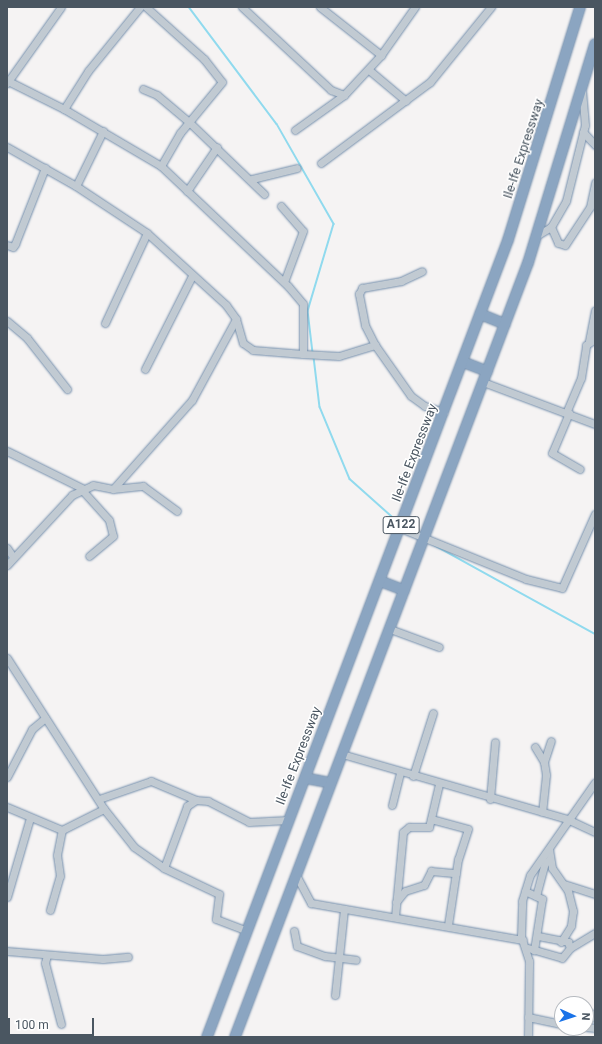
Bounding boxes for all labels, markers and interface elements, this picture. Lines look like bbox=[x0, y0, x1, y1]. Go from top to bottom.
street label: Ile-Ife Expressway bbox=[501, 97, 547, 201]
street label: Ile-Ife Expressway bbox=[389, 402, 441, 504]
road number: A122 bbox=[382, 515, 420, 535]
street label: Ile-Ife Expressway bbox=[273, 705, 325, 807]
north arrow bbox=[554, 996, 594, 1036]
scale bar bbox=[10, 1010, 96, 1036]
text: N bbox=[579, 1012, 592, 1021]
text: 100 m bbox=[15, 1018, 49, 1032]

